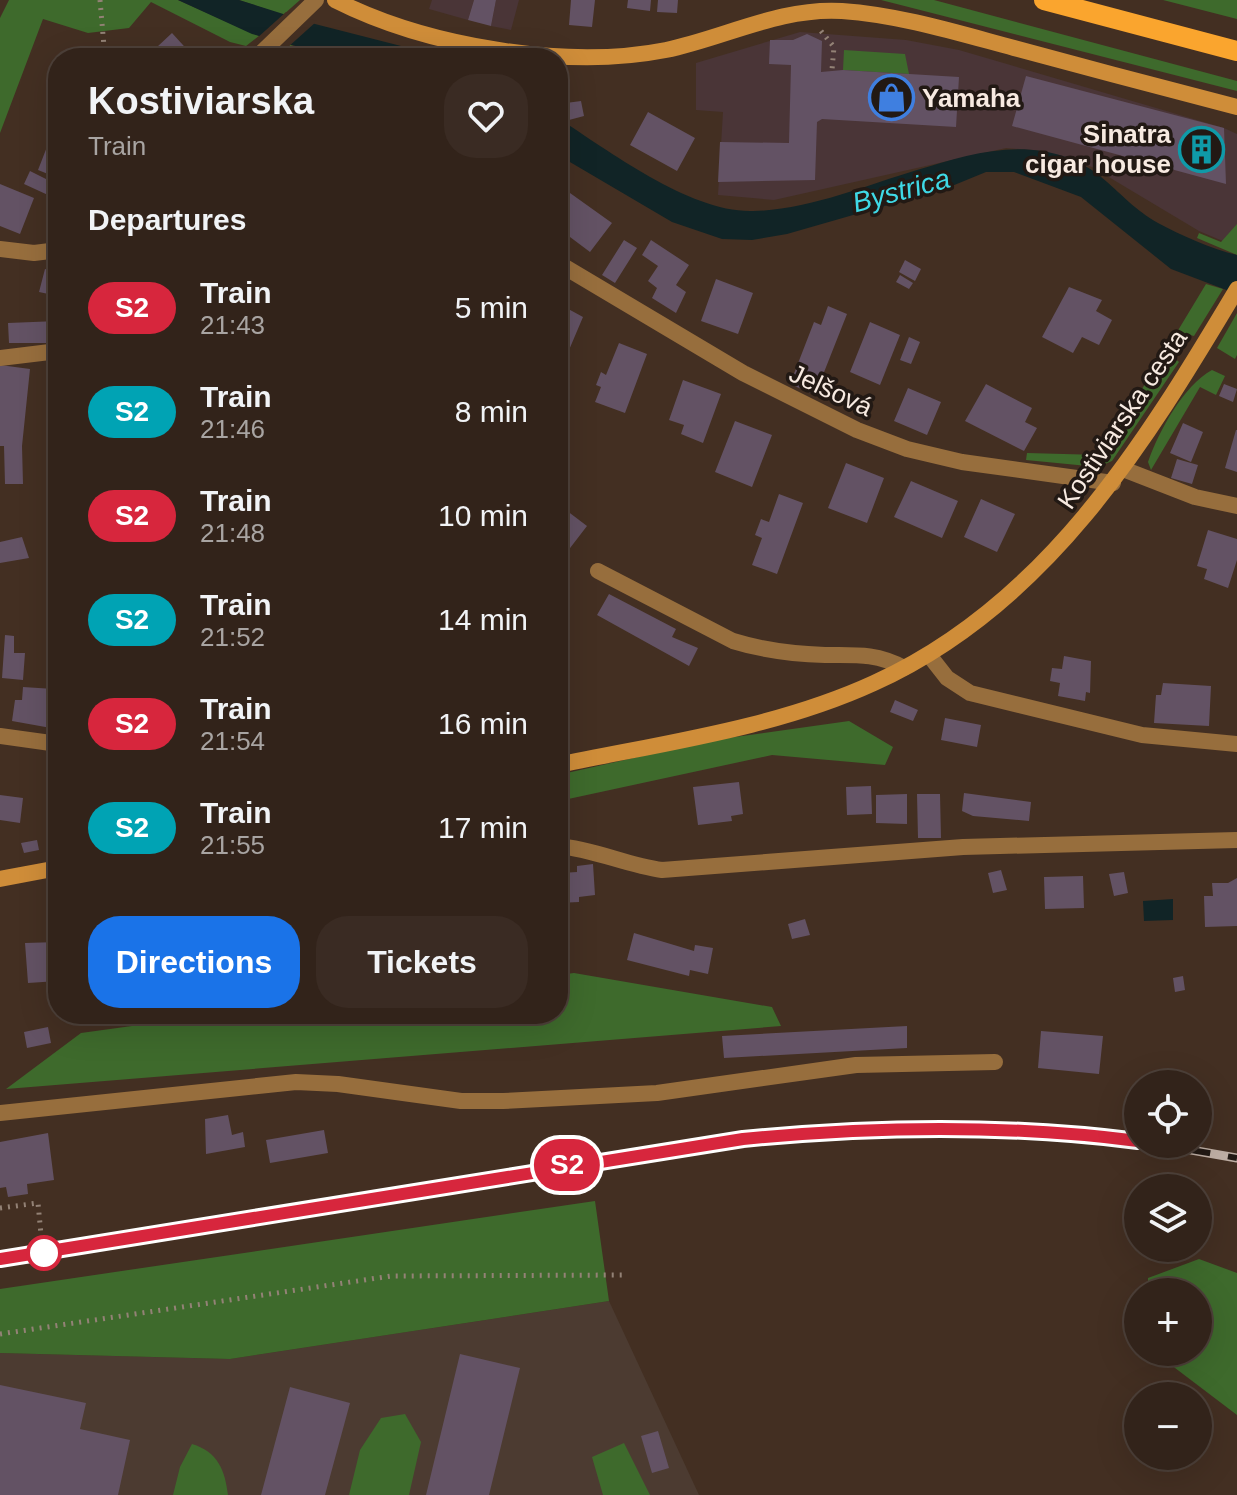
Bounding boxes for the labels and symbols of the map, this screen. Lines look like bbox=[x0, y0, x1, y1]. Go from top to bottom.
shop icon: Yamaha bbox=[867, 74, 915, 122]
place label: Yamaha bbox=[922, 83, 1021, 113]
place label: Sinatra cigar house bbox=[1025, 119, 1172, 179]
building icon: Sinatra cigar house bbox=[1178, 125, 1226, 173]
water label: Bystrica bbox=[849, 163, 953, 218]
street label: Kostiviarska cesta bbox=[1051, 323, 1193, 514]
street label: Jelšová bbox=[785, 358, 878, 422]
line badge: S2 bbox=[531, 1139, 603, 1191]
unlabelled marker bbox=[27, 1236, 61, 1270]

